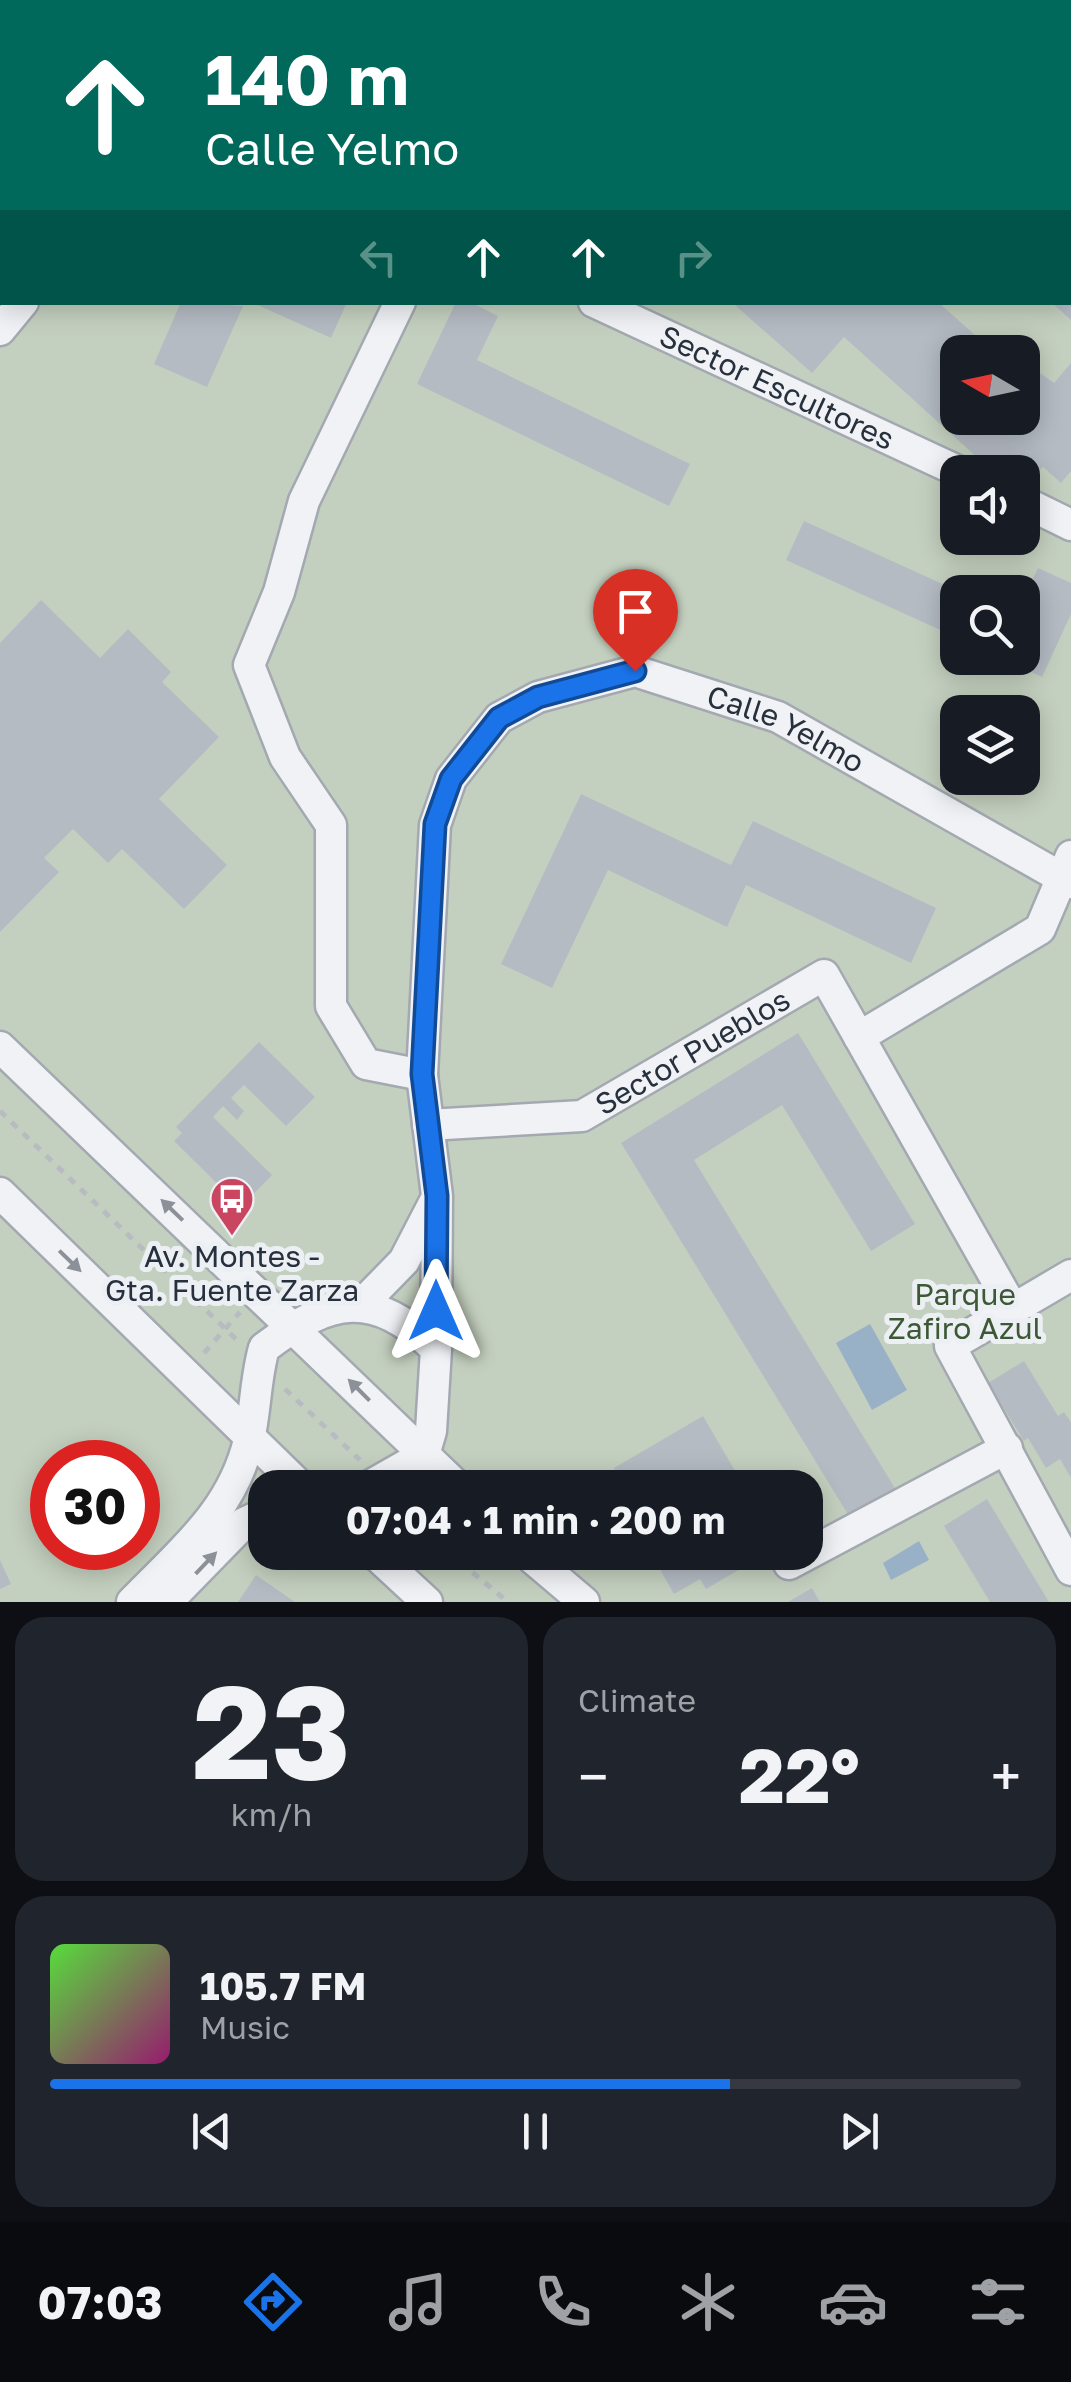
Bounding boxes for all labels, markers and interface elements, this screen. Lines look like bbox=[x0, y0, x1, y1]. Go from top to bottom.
text: 140 m bbox=[205, 36, 409, 120]
icon: ahead bbox=[40, 40, 170, 170]
text: Calle Yelmo bbox=[205, 121, 459, 175]
icon: left bbox=[351, 230, 406, 285]
icon: ahead bbox=[456, 230, 511, 285]
icon: ahead bbox=[561, 230, 616, 285]
icon: right bbox=[666, 230, 721, 285]
street label: Sector Escultores bbox=[654, 317, 900, 457]
north arrow bbox=[940, 335, 1040, 435]
map controls bbox=[940, 335, 1040, 795]
button: sound bbox=[940, 455, 1040, 555]
pin bbox=[593, 569, 678, 672]
button: search bbox=[940, 575, 1040, 675]
icon: arrive bbox=[608, 584, 663, 639]
street label: Calle Yelmo bbox=[703, 677, 871, 780]
button: layers bbox=[940, 695, 1040, 795]
street label: Sector Pueblos bbox=[589, 981, 796, 1122]
bus stop icon: Av. Montes - Gta. Fuente Zarza bbox=[209, 1176, 255, 1237]
one-way arrow bbox=[161, 1199, 185, 1222]
place label: Av. Montes - Gta. Fuente Zarza bbox=[105, 1238, 359, 1308]
one-way arrow bbox=[57, 1249, 81, 1272]
position arrow bbox=[384, 1259, 488, 1363]
park label: Parque Zafiro Azul bbox=[888, 1276, 1042, 1346]
one-way arrow bbox=[348, 1379, 371, 1403]
speed limit sign: 30 bbox=[30, 1440, 160, 1570]
text: 07:04 · 1 min · 200 m bbox=[346, 1497, 725, 1542]
one-way arrow bbox=[193, 1551, 217, 1575]
text: 23 bbox=[192, 1652, 351, 1808]
text: Climate bbox=[578, 1681, 696, 1719]
text: 22° bbox=[739, 1729, 860, 1820]
text: − bbox=[578, 1743, 608, 1809]
text: + bbox=[991, 1743, 1021, 1809]
text: km/h bbox=[231, 1795, 312, 1833]
text: 105.7 FM bbox=[200, 1963, 366, 2008]
text: Music bbox=[200, 2008, 290, 2046]
icon: previous bbox=[184, 2104, 239, 2159]
icon: pause bbox=[508, 2104, 563, 2159]
icon: next bbox=[832, 2104, 887, 2159]
icon: directions bbox=[238, 2267, 308, 2337]
icon: music bbox=[383, 2267, 453, 2337]
icon: phone bbox=[528, 2267, 598, 2337]
icon: climate bbox=[673, 2267, 743, 2337]
icon: car bbox=[818, 2267, 888, 2337]
icon: filters bbox=[963, 2267, 1033, 2337]
text: 07:03 bbox=[38, 2275, 162, 2329]

